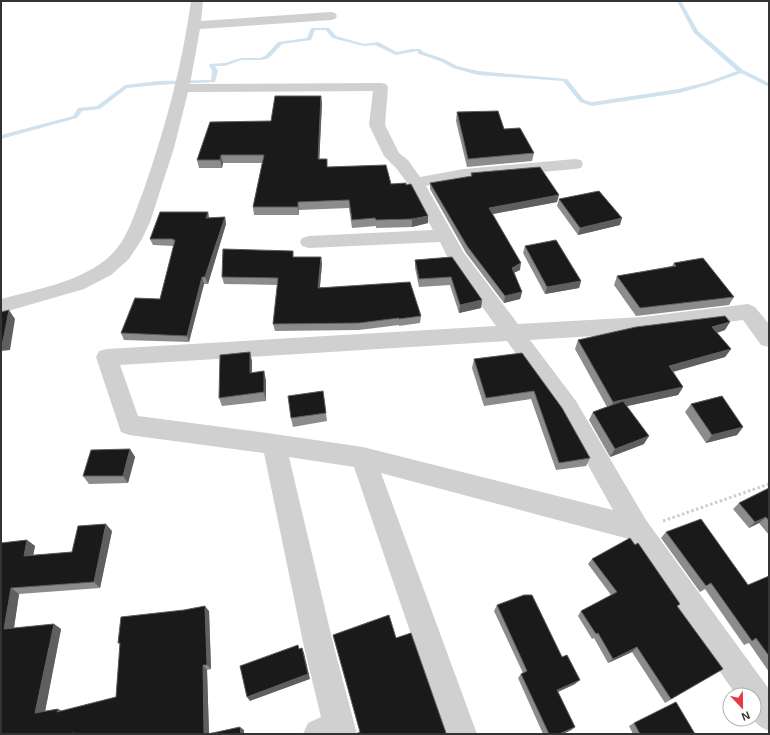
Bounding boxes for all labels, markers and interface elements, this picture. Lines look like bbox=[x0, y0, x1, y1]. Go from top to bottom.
north arrow bbox=[722, 687, 762, 727]
text: N bbox=[740, 709, 752, 723]

